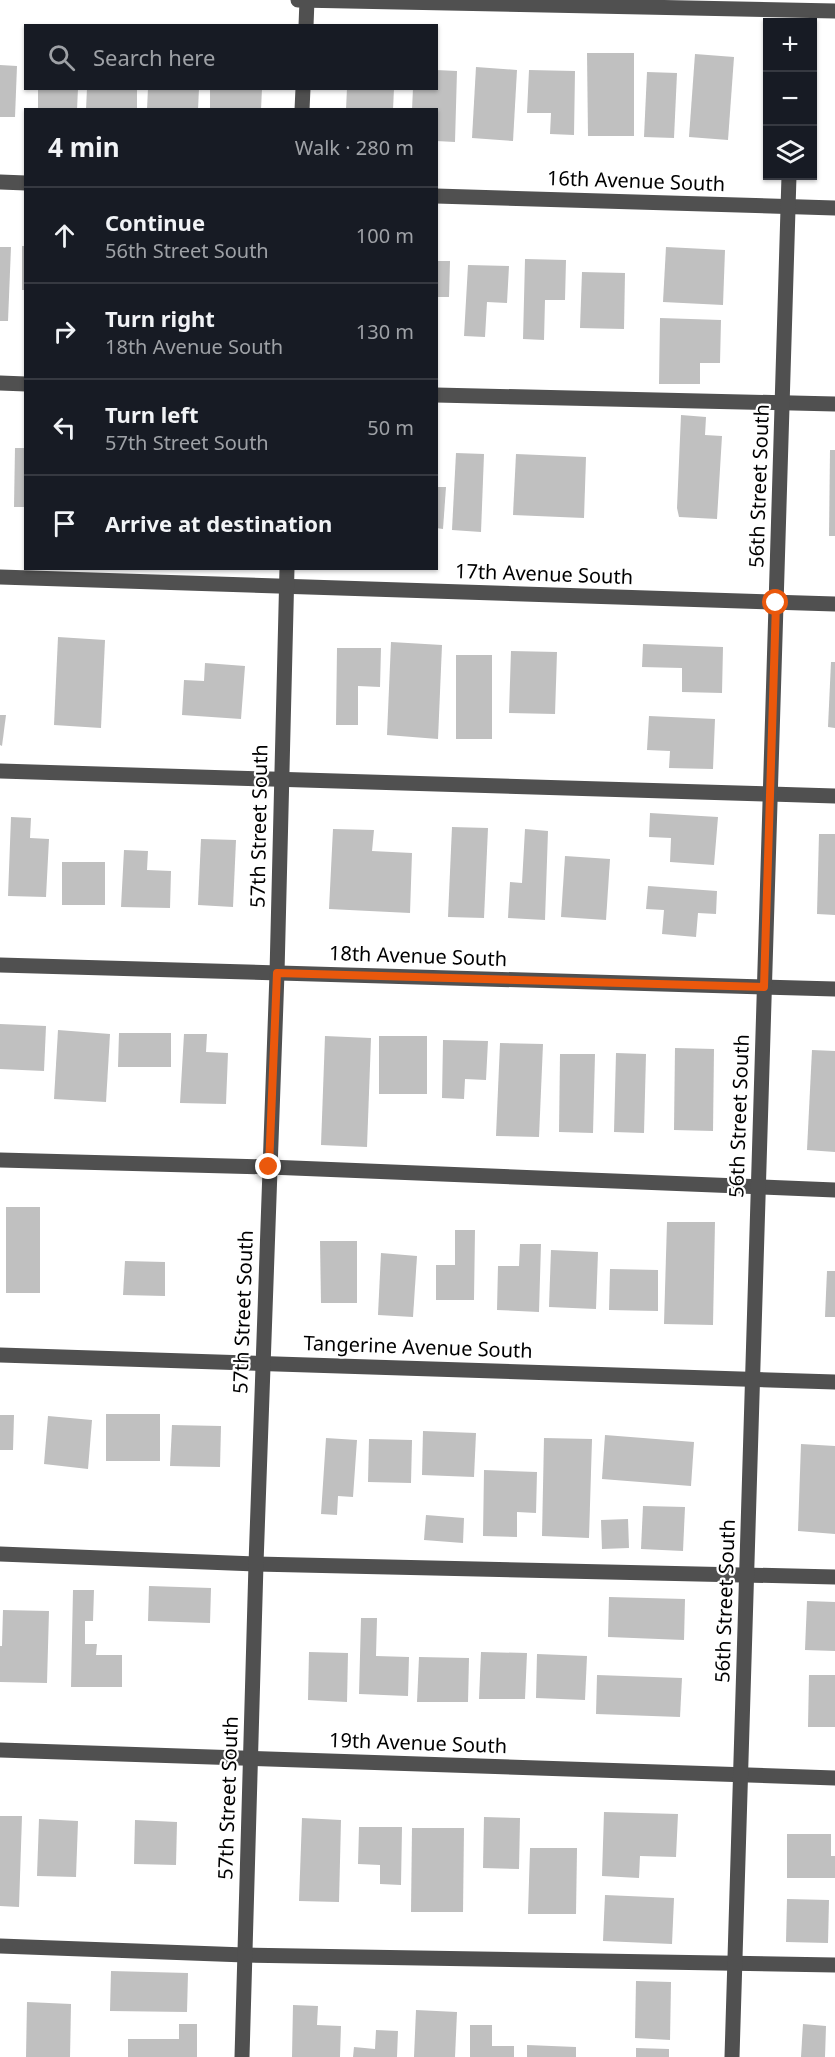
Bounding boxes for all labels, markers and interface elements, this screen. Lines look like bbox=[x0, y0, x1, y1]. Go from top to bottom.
map controls bbox=[763, 18, 817, 180]
button: + bbox=[763, 18, 817, 72]
search box bbox=[24, 24, 438, 90]
icon: search bbox=[45, 41, 78, 74]
text: Search here bbox=[93, 42, 215, 72]
button: − bbox=[763, 72, 817, 126]
button: layers bbox=[763, 126, 817, 180]
text: 4 min bbox=[48, 129, 120, 165]
text: Walk · 280 m bbox=[295, 134, 414, 161]
street label: 16th Avenue South bbox=[547, 164, 725, 197]
text: Continue bbox=[105, 207, 205, 237]
icon: ahead bbox=[48, 219, 81, 252]
text: 100 m bbox=[356, 222, 414, 249]
text: 56th Street South bbox=[105, 237, 269, 264]
text: Turn right bbox=[105, 303, 215, 333]
icon: right bbox=[48, 315, 81, 348]
text: 130 m bbox=[356, 318, 414, 345]
text: 18th Avenue South bbox=[105, 333, 283, 360]
text: Turn left bbox=[105, 399, 199, 429]
street label: 56th Street South bbox=[742, 404, 775, 568]
icon: left bbox=[48, 411, 81, 444]
text: 50 m bbox=[367, 414, 414, 441]
text: 57th Street South bbox=[105, 429, 269, 456]
icon: arrive bbox=[48, 507, 81, 540]
text: Arrive at destination bbox=[105, 508, 332, 538]
street label: 17th Avenue South bbox=[455, 557, 633, 590]
route start bbox=[762, 589, 788, 615]
street label: 57th Street South bbox=[244, 744, 273, 908]
street label: 18th Avenue South bbox=[329, 939, 507, 972]
street label: 56th Street South bbox=[722, 1034, 755, 1198]
route end bbox=[255, 1153, 281, 1179]
street label: 57th Street South bbox=[226, 1230, 259, 1394]
street label: Tangerine Avenue South bbox=[303, 1329, 533, 1364]
street label: 56th Street South bbox=[708, 1519, 741, 1683]
street label: 57th Street South bbox=[211, 1716, 244, 1880]
street label: 19th Avenue South bbox=[329, 1726, 507, 1759]

